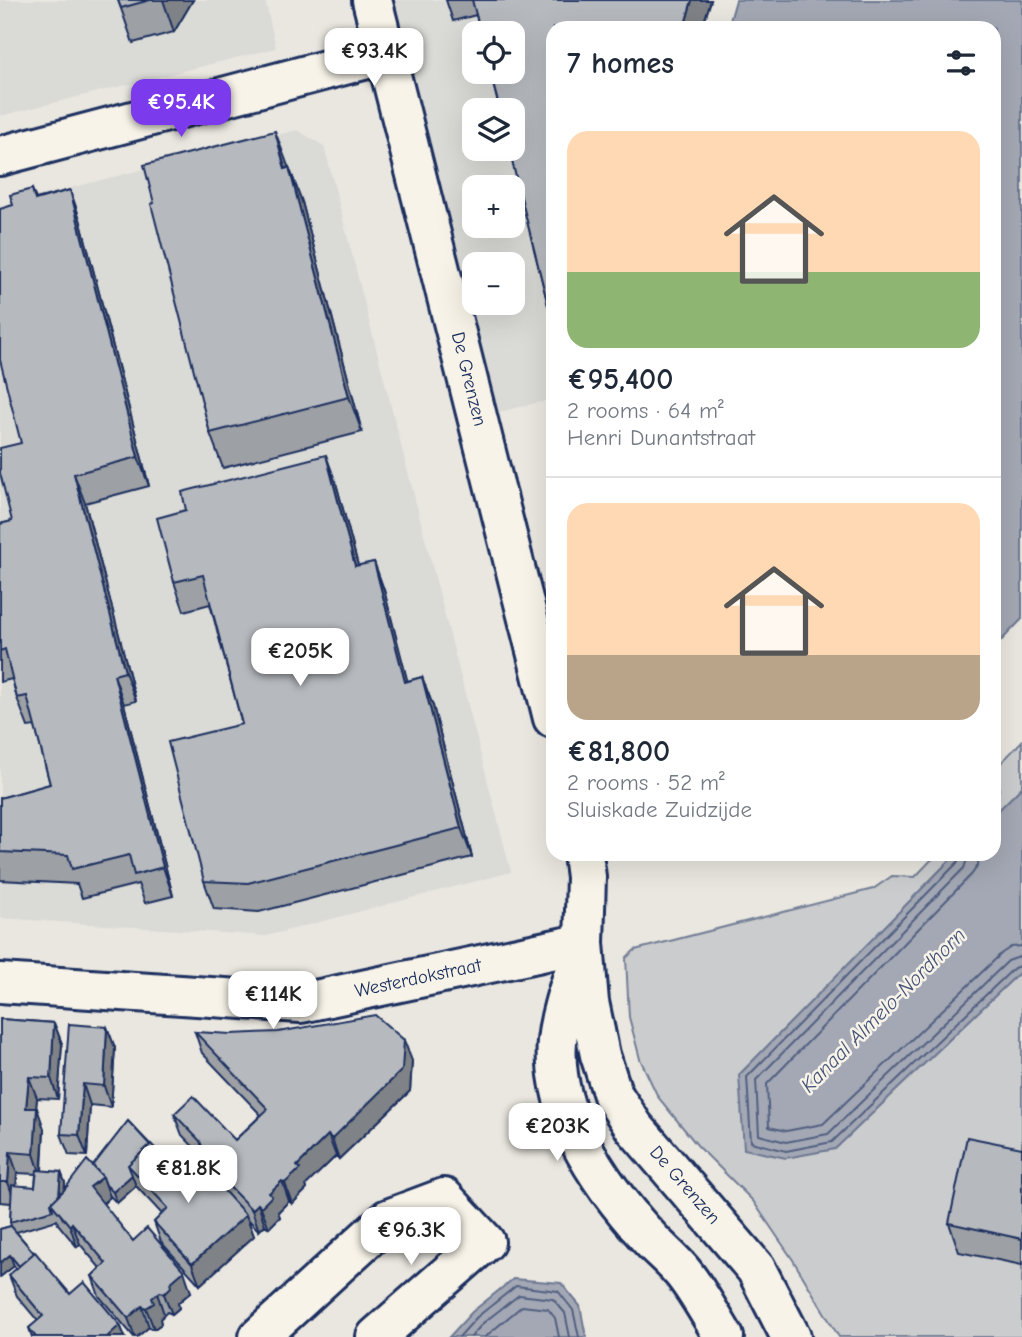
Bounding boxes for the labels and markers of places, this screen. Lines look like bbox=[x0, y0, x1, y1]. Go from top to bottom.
pin: €93.4K bbox=[317, 28, 431, 88]
pin: €95.4K bbox=[124, 80, 238, 139]
pin: €205K bbox=[251, 628, 349, 688]
pin: €114K bbox=[224, 972, 322, 1031]
pin: €203K bbox=[508, 1104, 606, 1163]
pin: €81.8K bbox=[131, 1146, 245, 1205]
pin: €96.3K bbox=[354, 1208, 468, 1267]

